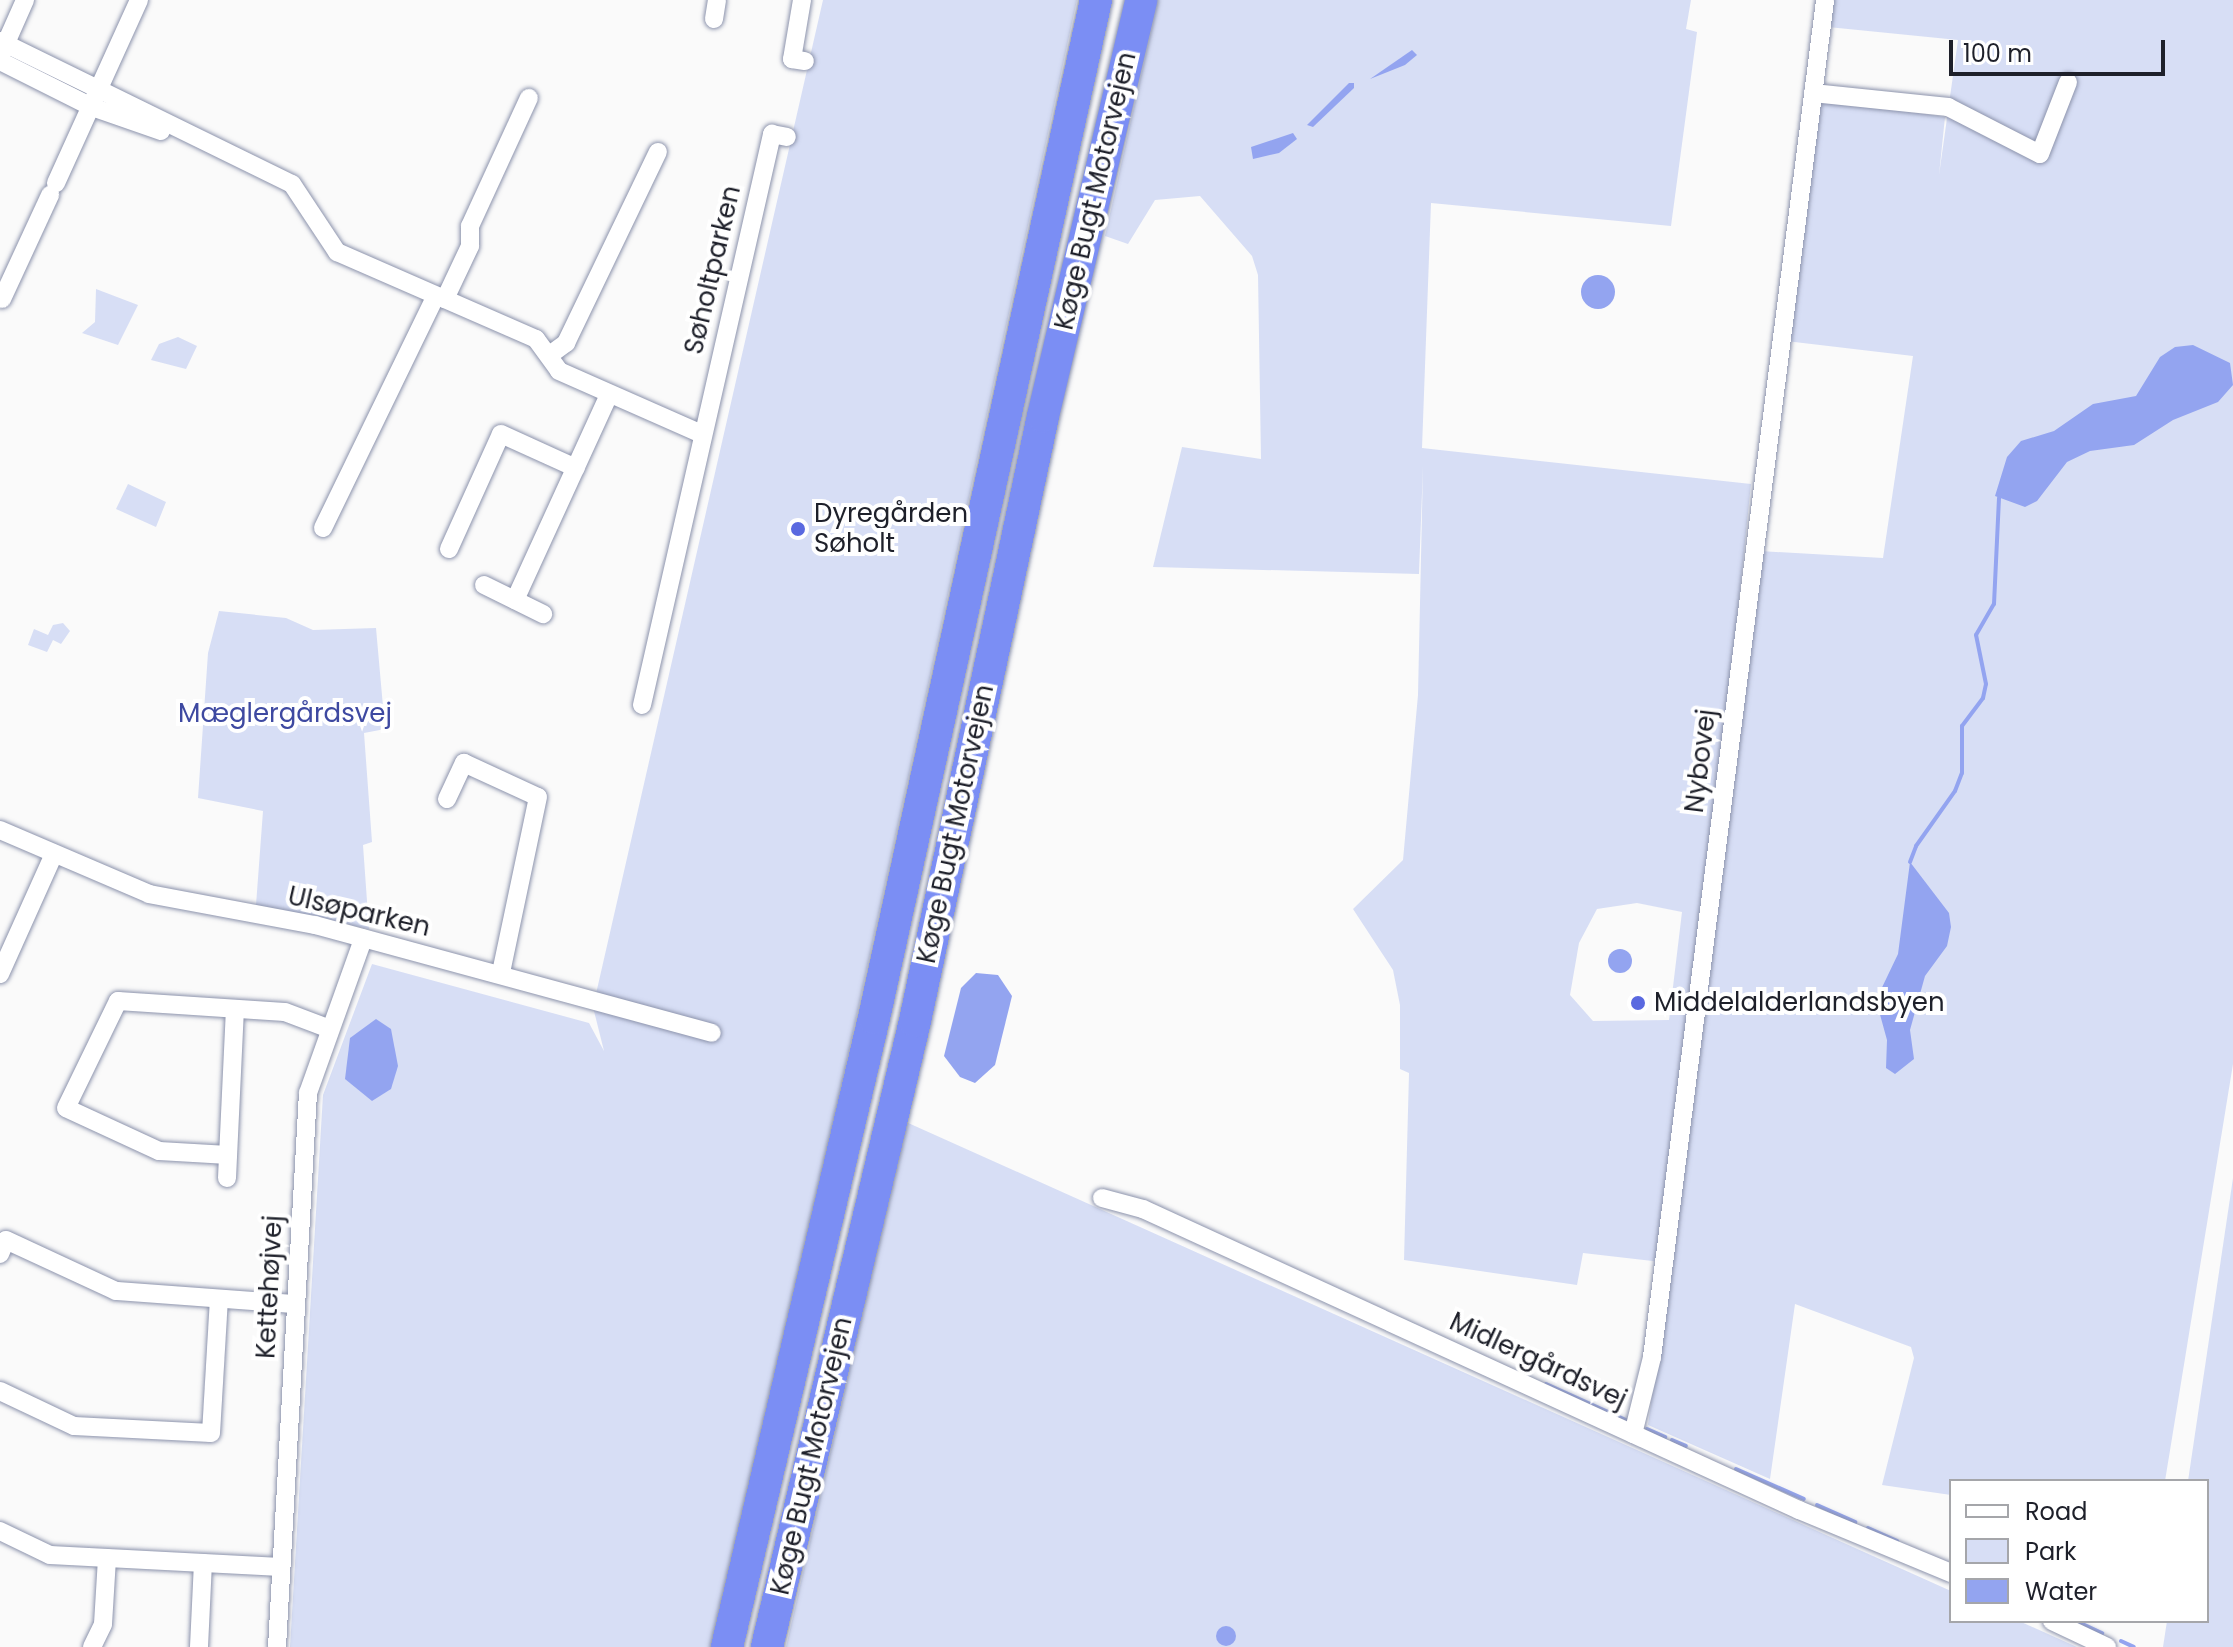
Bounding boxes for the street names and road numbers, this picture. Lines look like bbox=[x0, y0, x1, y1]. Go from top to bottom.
street label: Køge Bugt Motorvejen bbox=[1049, 49, 1143, 333]
street label: Søholtparken bbox=[678, 183, 748, 357]
street label: Køge Bugt Motorvejen bbox=[911, 682, 1001, 966]
street label: Nybovej bbox=[1679, 707, 1723, 815]
street label: Ulsøparken bbox=[285, 880, 433, 944]
street label: Kettehøjvej bbox=[251, 1214, 289, 1360]
street label: Midlergårdsvej bbox=[1445, 1306, 1631, 1416]
street label: Køge Bugt Motorvejen bbox=[765, 1314, 859, 1598]

